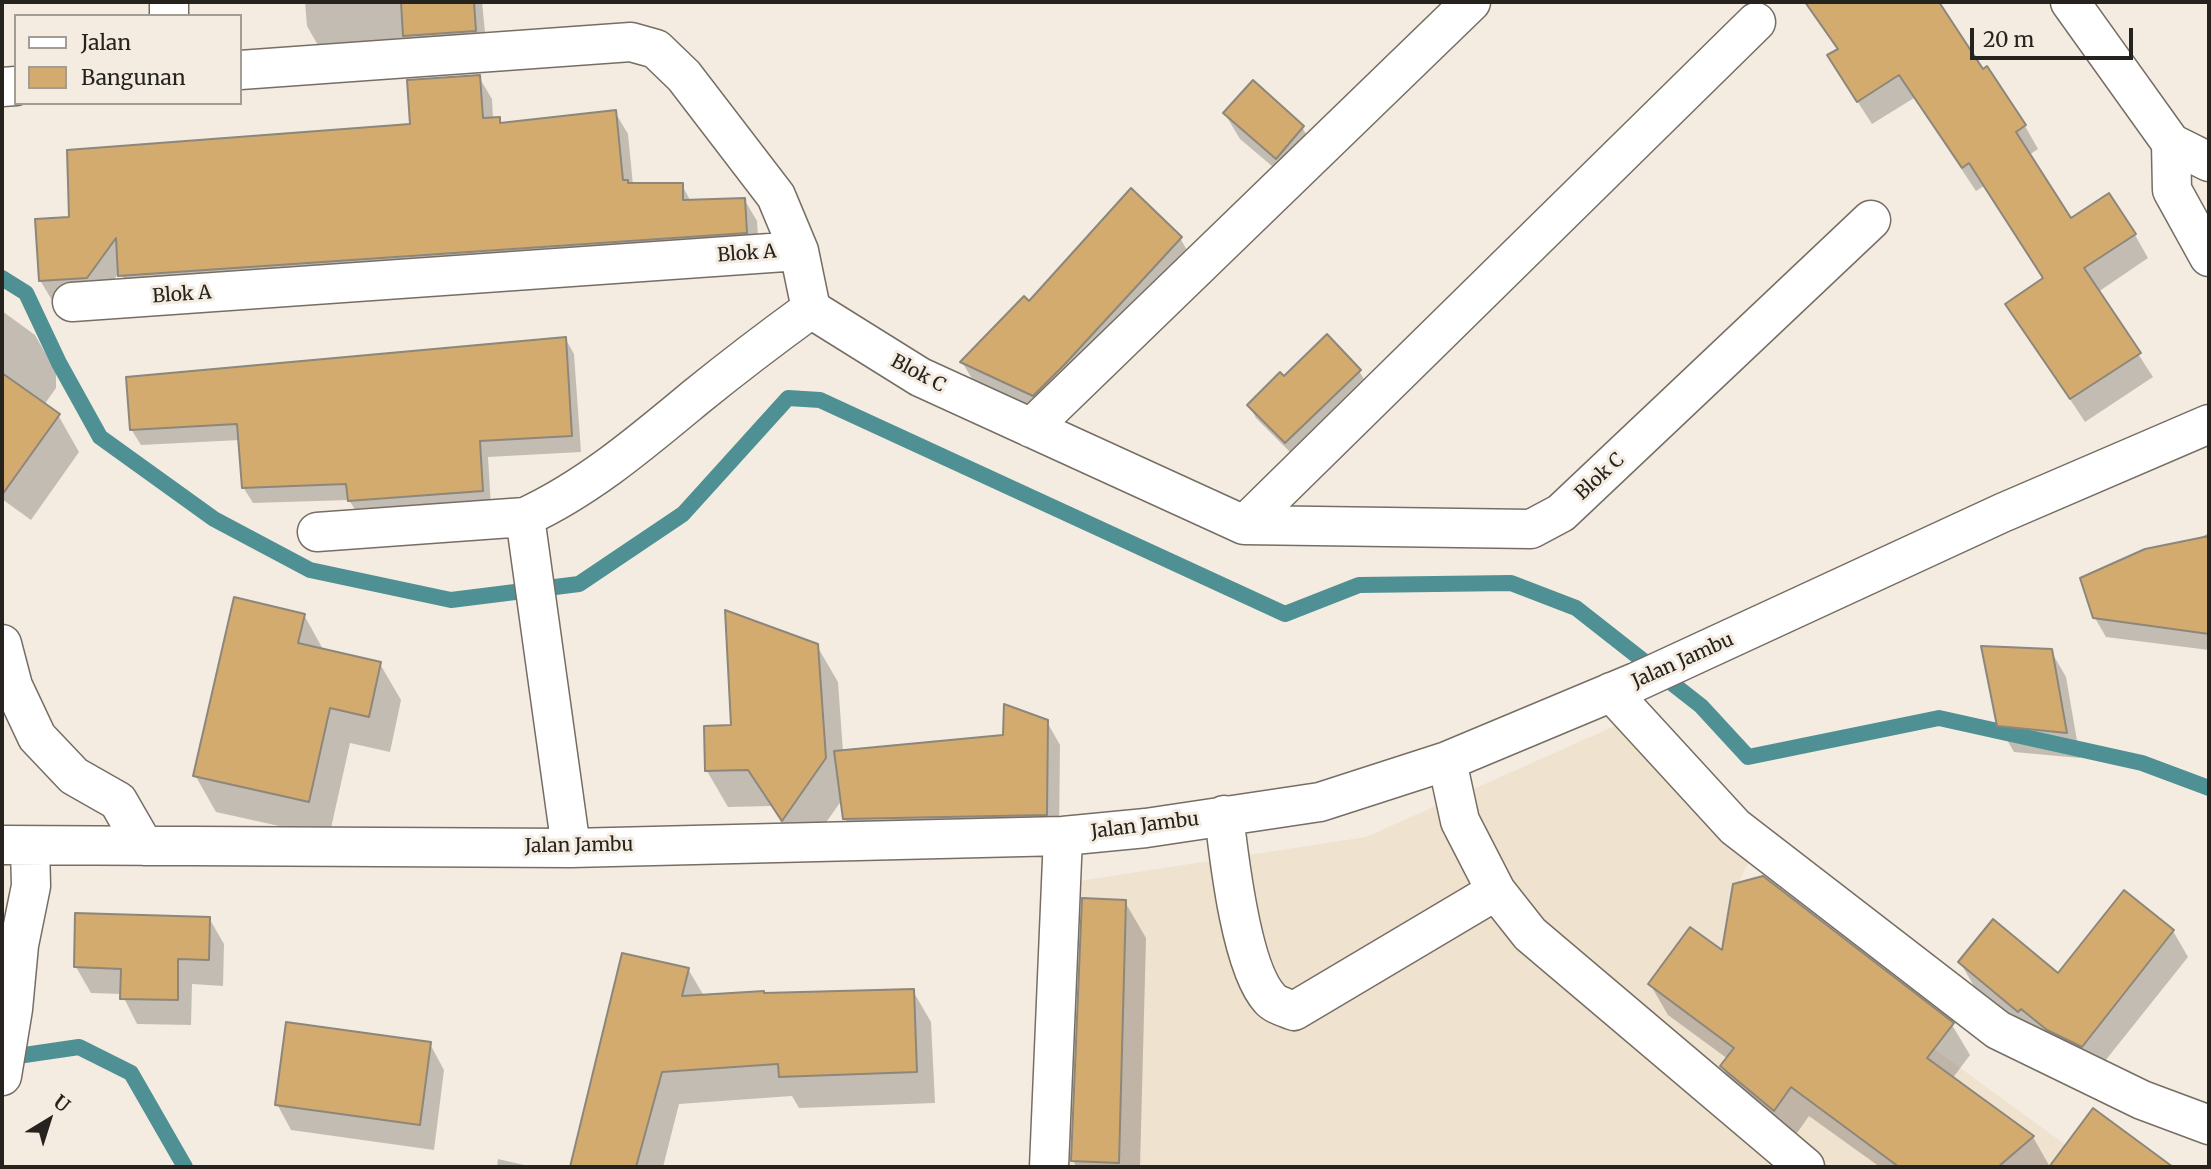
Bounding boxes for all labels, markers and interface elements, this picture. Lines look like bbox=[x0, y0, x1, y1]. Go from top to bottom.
legend bbox=[14, 14, 242, 105]
scale bar bbox=[1973, 14, 2136, 58]
text: 20 m bbox=[1983, 26, 2034, 53]
text: Jalan bbox=[81, 29, 131, 56]
text: Bangunan bbox=[81, 64, 186, 91]
street label: Blok A bbox=[717, 241, 777, 267]
street label: Blok A bbox=[152, 282, 212, 308]
street label: Blok C bbox=[887, 350, 949, 398]
street label: Blok C bbox=[1571, 449, 1629, 505]
street label: Jalan Jambu bbox=[1629, 628, 1737, 694]
street label: Jalan Jambu bbox=[1090, 808, 1200, 844]
street label: Jalan Jambu bbox=[524, 834, 634, 858]
north arrow bbox=[14, 1085, 84, 1155]
text: U bbox=[49, 1090, 75, 1117]

